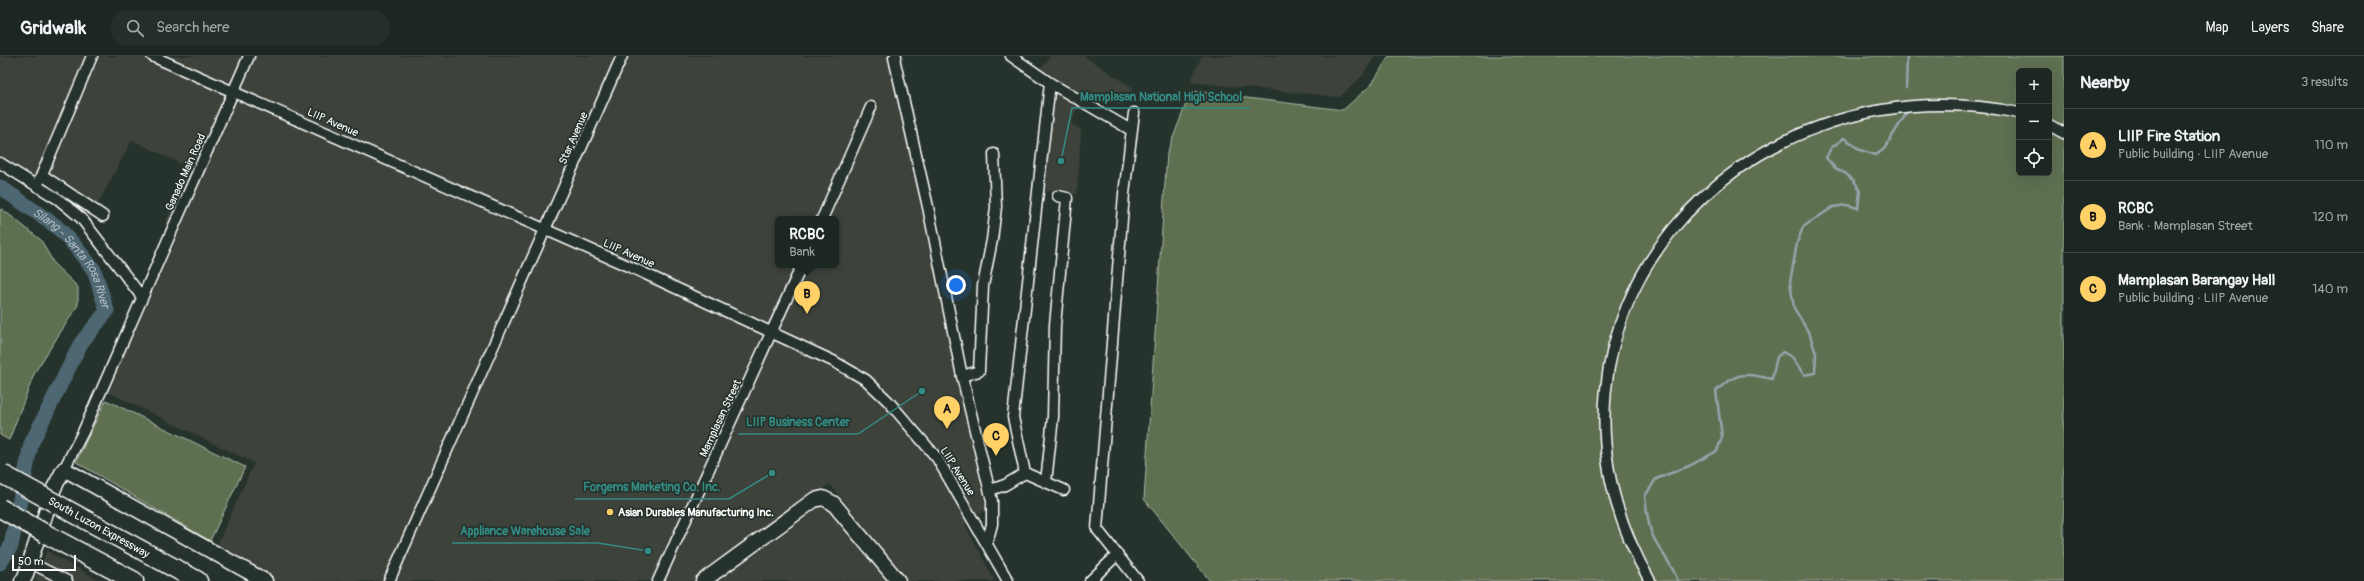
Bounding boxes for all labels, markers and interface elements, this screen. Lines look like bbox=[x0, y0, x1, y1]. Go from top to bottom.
search box bbox=[110, 10, 390, 46]
text: Gridwalk bbox=[20, 16, 86, 40]
icon: search bbox=[124, 17, 146, 39]
text: Search here bbox=[156, 18, 229, 37]
text: Map bbox=[2206, 19, 2229, 36]
text: Layers bbox=[2251, 19, 2289, 36]
text: Share bbox=[2311, 19, 2344, 36]
map controls bbox=[2016, 68, 2052, 176]
button: + bbox=[2016, 68, 2052, 104]
text: Nearby bbox=[2080, 72, 2129, 93]
text: 3 results bbox=[2301, 74, 2348, 90]
callout: Mamplasan National High School bbox=[1072, 84, 1250, 108]
text: Mamplasan National High School bbox=[1080, 90, 1242, 105]
button: − bbox=[2016, 104, 2052, 140]
street label: LIIP Avenue bbox=[305, 105, 361, 140]
street label: Star Avenue bbox=[556, 109, 591, 166]
text: LIIP Fire Station bbox=[2118, 127, 2220, 146]
street label: Ganado Main Road bbox=[163, 132, 208, 213]
text: A bbox=[2089, 137, 2097, 153]
text: 110 m bbox=[2315, 137, 2348, 153]
button: locate bbox=[2016, 140, 2052, 176]
text: Public building · LIIP Avenue bbox=[2118, 146, 2268, 162]
text: RCBC bbox=[2118, 199, 2154, 218]
water label: Silang - Santa Rosa River bbox=[30, 205, 113, 312]
text: B bbox=[2089, 209, 2097, 225]
text: 120 m bbox=[2312, 209, 2348, 225]
popup bbox=[775, 216, 839, 268]
text: Bank · Mamplasan Street bbox=[2118, 218, 2253, 234]
text: RCBC bbox=[789, 225, 825, 244]
street label: LIIP Avenue bbox=[601, 236, 657, 271]
text: Bank bbox=[789, 244, 815, 260]
text: Mamplasan Barangay Hall bbox=[2118, 271, 2275, 290]
your location bbox=[946, 275, 966, 295]
pin: B bbox=[794, 281, 820, 314]
text: C bbox=[2089, 281, 2097, 297]
text: 140 m bbox=[2312, 281, 2348, 297]
text: Public building · LIIP Avenue bbox=[2118, 290, 2268, 306]
street label: Mamplasan Street bbox=[697, 377, 744, 459]
pin: A bbox=[934, 396, 960, 429]
callout: LIIP Business Center bbox=[738, 410, 858, 434]
text: LIIP Business Center bbox=[746, 415, 851, 430]
pin: C bbox=[983, 423, 1009, 456]
street label: LIIP Avenue bbox=[938, 445, 978, 498]
callout: Forgems Marketing Co. Inc. bbox=[575, 475, 729, 499]
text: Forgems Marketing Co. Inc. bbox=[583, 480, 721, 495]
street label: South Luzon Expressway bbox=[46, 494, 152, 561]
place label: Asian Durables Manufacturing Inc. bbox=[618, 506, 774, 519]
marker: Asian Durables Manufacturing Inc. bbox=[605, 507, 615, 517]
callout: Appliance Warehouse Sale bbox=[452, 519, 598, 543]
text: Appliance Warehouse Sale bbox=[460, 524, 591, 539]
scale bar bbox=[12, 553, 76, 572]
text: 50 m bbox=[18, 555, 44, 568]

